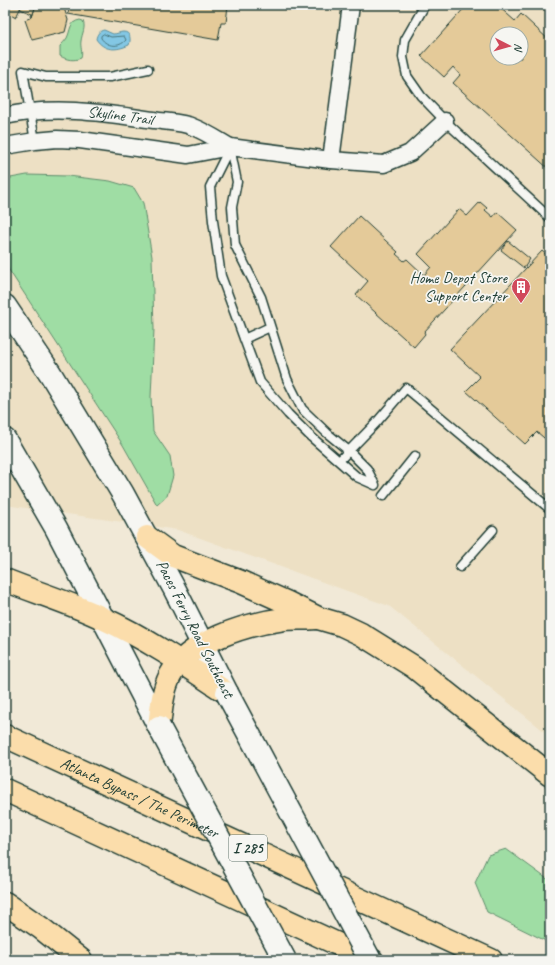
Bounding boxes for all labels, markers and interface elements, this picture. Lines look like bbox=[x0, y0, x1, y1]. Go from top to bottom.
north arrow bbox=[489, 26, 529, 66]
text: N bbox=[511, 43, 526, 53]
street label: Skyline Trail bbox=[87, 102, 158, 130]
place label: Home Depot Store Support Center bbox=[410, 268, 509, 306]
building icon: Home Depot Store Support Center bbox=[510, 276, 532, 304]
street label: Paces Ferry Road Southeast bbox=[152, 557, 239, 703]
street label: Atlanta Bypass / The Perimeter bbox=[57, 753, 223, 844]
road number: I 285 bbox=[229, 835, 267, 861]

